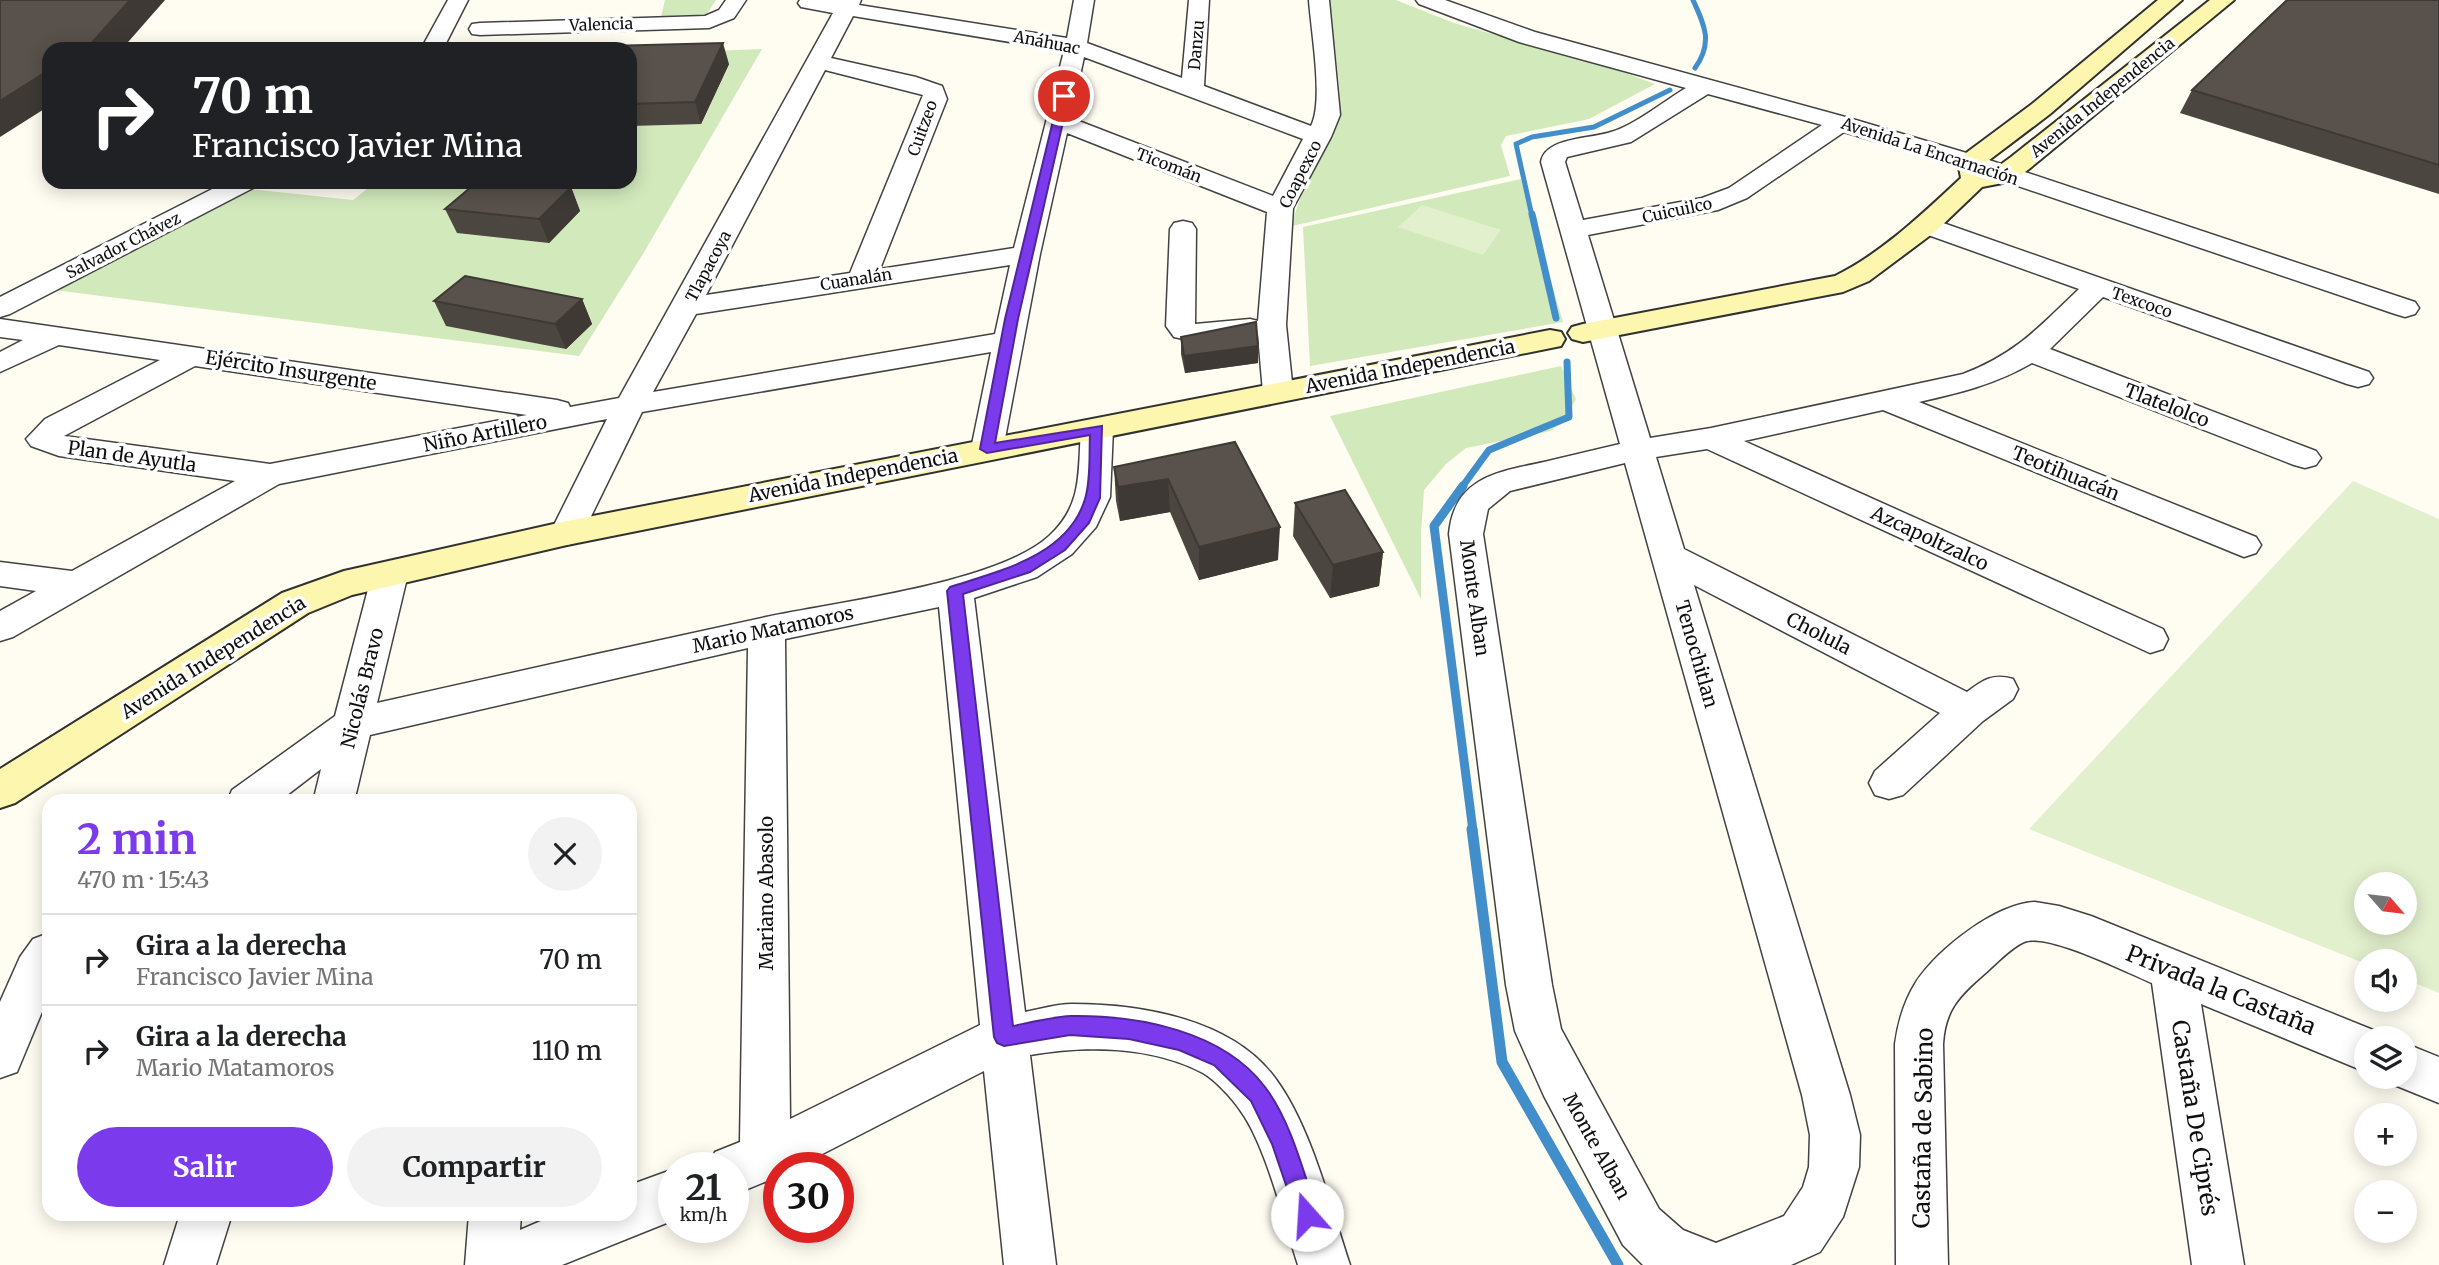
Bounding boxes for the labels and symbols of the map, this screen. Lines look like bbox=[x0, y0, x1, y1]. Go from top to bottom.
street label: Valencia bbox=[568, 13, 634, 35]
street label: Danzu bbox=[1184, 19, 1208, 71]
street label: Anáhuac bbox=[1011, 26, 1082, 58]
street label: Avenida Independencia bbox=[2025, 32, 2178, 162]
pin bbox=[1034, 66, 1094, 126]
street label: Cuitzeo bbox=[903, 97, 941, 159]
street label: Avenida La Encarnación bbox=[1838, 113, 2021, 189]
street label: Coapexco bbox=[1274, 137, 1326, 211]
street label: Ticomán bbox=[1133, 143, 1205, 187]
street label: Cuicuilco bbox=[1640, 193, 1714, 227]
street label: Salvador Chávez bbox=[62, 207, 184, 283]
street label: Tlapacoya bbox=[681, 226, 735, 305]
street label: Cuanalán bbox=[819, 263, 894, 295]
street label: Texcoco bbox=[2109, 282, 2175, 322]
street label: Avenida Independencia bbox=[1302, 334, 1517, 398]
street label: Ejército Insurgente bbox=[204, 345, 378, 395]
street label: Tlatelolco bbox=[2121, 378, 2213, 432]
street label: Niño Artillero bbox=[421, 409, 549, 457]
street label: Plan de Ayutla bbox=[66, 435, 198, 477]
street label: Teotihuacán bbox=[2009, 440, 2124, 506]
street label: Avenida Independencia bbox=[745, 443, 960, 507]
street label: Azcapoltzalco bbox=[1866, 500, 1993, 576]
street label: Monte Alban bbox=[1455, 538, 1495, 658]
street label: Avenida Independencia bbox=[115, 590, 310, 724]
street label: Tenochitlan bbox=[1670, 598, 1724, 711]
street label: Mario Matamoros bbox=[690, 600, 856, 658]
street label: Cholula bbox=[1783, 607, 1855, 659]
street label: Nicolás Bravo bbox=[335, 625, 389, 751]
street label: Mariano Abasolo bbox=[754, 816, 778, 970]
north arrow bbox=[2354, 872, 2417, 934]
street label: Privada la Castaña bbox=[2122, 938, 2320, 1041]
street label: Castaña De Ciprés bbox=[2166, 1018, 2225, 1218]
street label: Castaña de Sabino bbox=[1906, 1027, 1939, 1229]
street label: Monte Alban bbox=[1558, 1089, 1636, 1203]
speed limit sign: 30 bbox=[763, 1152, 854, 1243]
position arrow bbox=[1270, 1178, 1344, 1252]

